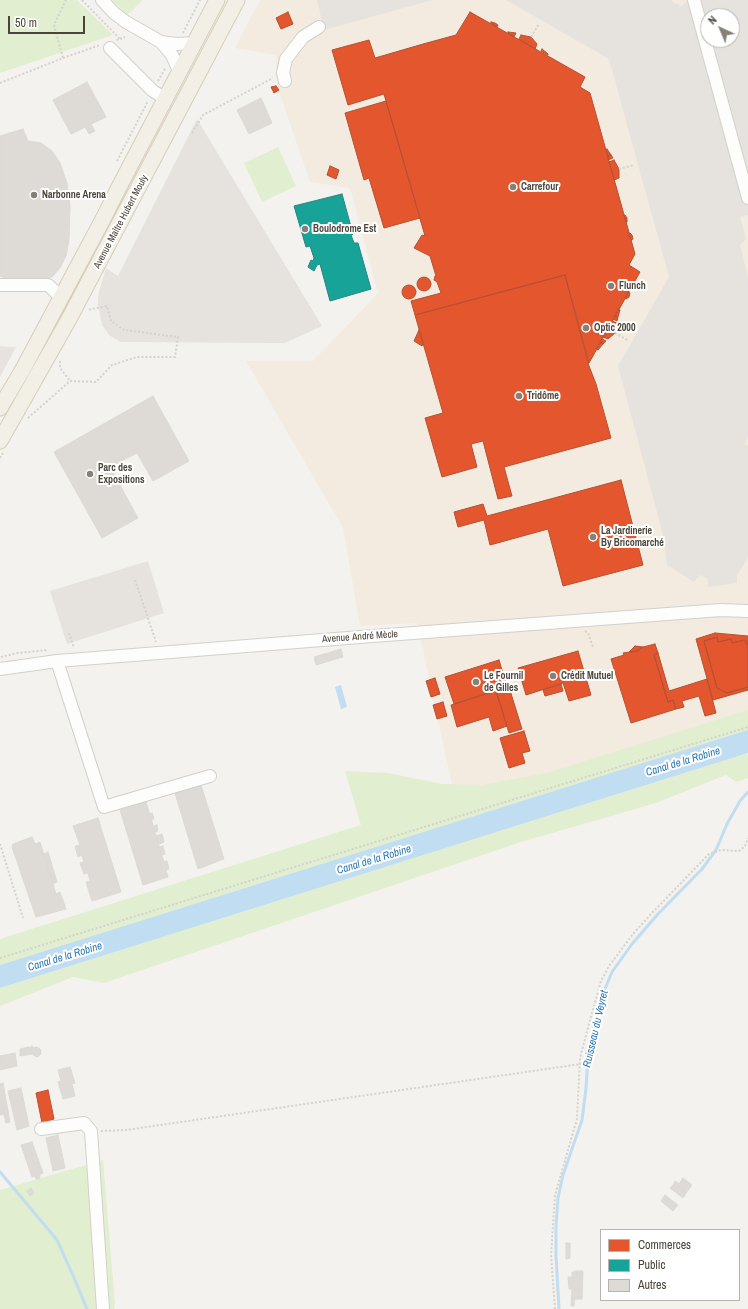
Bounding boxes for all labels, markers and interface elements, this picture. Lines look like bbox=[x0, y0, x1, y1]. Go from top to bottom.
scale bar bbox=[10, 8, 87, 34]
north arrow bbox=[700, 8, 740, 48]
text: N bbox=[705, 13, 720, 27]
text: 50 m bbox=[15, 15, 37, 31]
street label: Avenue Maître Hubert Mouly bbox=[91, 173, 151, 271]
place label: Carrefour bbox=[521, 181, 558, 193]
marker: Carrefour bbox=[508, 182, 518, 192]
place label: Narbonne Arena bbox=[42, 189, 106, 201]
marker: Narbonne Arena bbox=[29, 190, 39, 200]
place label: Boulodrome Est bbox=[313, 223, 376, 235]
marker: Boulodrome Est bbox=[300, 224, 310, 234]
place label: Flunch bbox=[619, 280, 646, 292]
marker: Flunch bbox=[606, 281, 616, 291]
place label: Optic 2000 bbox=[594, 322, 635, 334]
marker: Optic 2000 bbox=[581, 323, 591, 333]
place label: Tridôme bbox=[527, 390, 559, 402]
marker: Tridôme bbox=[514, 391, 524, 401]
place label: Parc des Expositions bbox=[98, 462, 144, 486]
marker: Parc des Expositions bbox=[85, 469, 95, 479]
place label: La Jardinerie By Bricomarché bbox=[601, 525, 664, 548]
marker: La Jardinerie By Bricomarché bbox=[588, 532, 598, 542]
street label: Avenue André Mècle bbox=[322, 628, 398, 646]
place label: Le Fournil de Gilles bbox=[484, 670, 523, 694]
place label: Crédit Mutuel bbox=[561, 670, 613, 682]
marker: Crédit Mutuel bbox=[548, 671, 558, 681]
marker: Le Fournil de Gilles bbox=[471, 677, 481, 687]
water label: Canal de la Robine bbox=[644, 744, 722, 780]
water label: Canal de la Robine bbox=[335, 842, 413, 878]
water label: Canal de la Robine bbox=[26, 939, 104, 975]
water label: Ruisseau du Veyret bbox=[581, 989, 611, 1069]
legend bbox=[600, 1229, 740, 1301]
text: Commerces bbox=[638, 1237, 691, 1253]
text: Public bbox=[638, 1257, 665, 1273]
text: Autres bbox=[638, 1277, 666, 1293]

